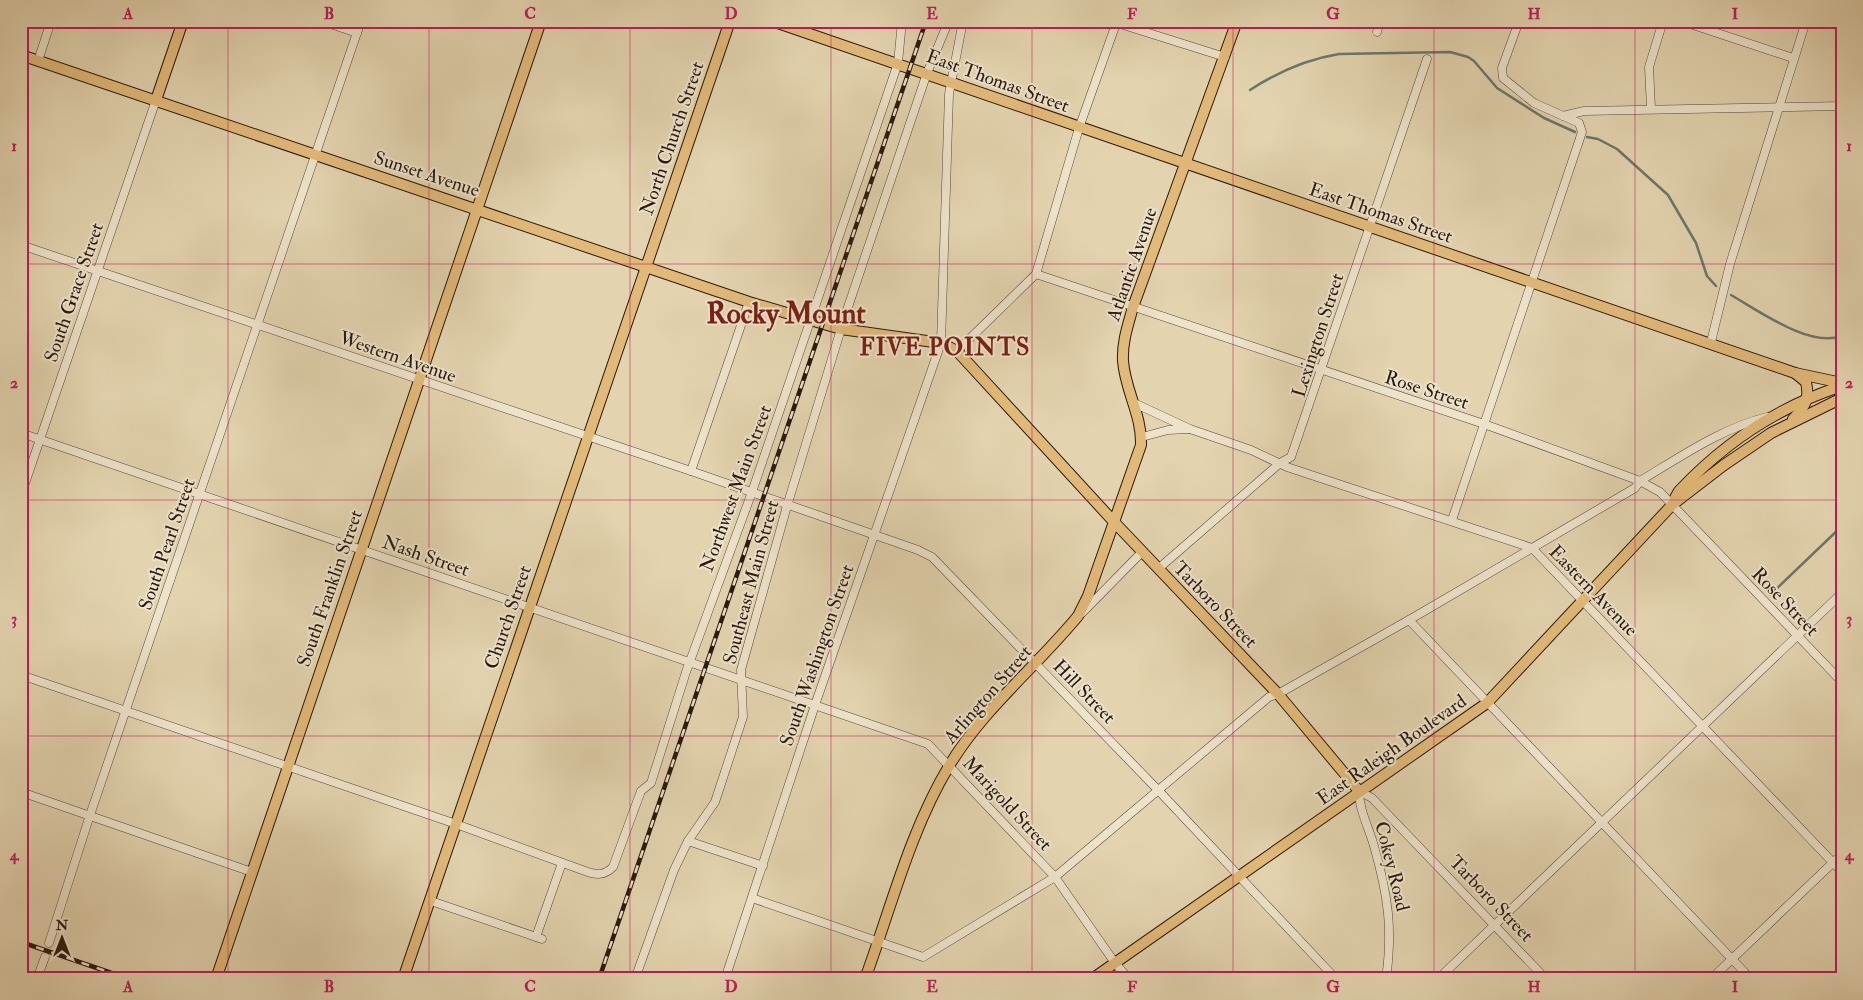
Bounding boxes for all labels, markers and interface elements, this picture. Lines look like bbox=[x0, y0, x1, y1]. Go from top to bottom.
text: A bbox=[122, 4, 134, 24]
text: B bbox=[324, 4, 334, 24]
text: C bbox=[524, 4, 536, 24]
text: D bbox=[724, 4, 738, 24]
text: E bbox=[926, 4, 938, 24]
text: F bbox=[1127, 4, 1137, 24]
text: G bbox=[1326, 4, 1340, 24]
text: H bbox=[1527, 4, 1541, 24]
text: I bbox=[1732, 4, 1739, 24]
street label: East Thomas Street bbox=[923, 44, 1072, 118]
street label: North Church Street bbox=[634, 58, 709, 218]
text: 1 bbox=[11, 136, 17, 156]
text: 1 bbox=[1846, 136, 1852, 156]
street label: Sunset Avenue bbox=[371, 146, 483, 202]
street label: East Thomas Street bbox=[1306, 177, 1456, 249]
street label: Atlantic Avenue bbox=[1101, 204, 1163, 325]
street label: South Grace Street bbox=[39, 219, 109, 365]
street label: Lexington Street bbox=[1287, 270, 1349, 400]
district label: Rocky Mount bbox=[706, 296, 866, 332]
street label: Western Avenue bbox=[335, 325, 459, 388]
district label: FIVE POINTS bbox=[860, 332, 1030, 363]
street label: Rose Street bbox=[1382, 365, 1472, 415]
text: 2 bbox=[10, 373, 18, 393]
text: 2 bbox=[1845, 373, 1853, 393]
street label: Northwest Main Street bbox=[695, 402, 777, 575]
street label: South Pearl Street bbox=[133, 475, 201, 613]
street label: Southeast Main Street bbox=[718, 498, 784, 667]
street label: South Franklin Street bbox=[292, 507, 368, 670]
street label: Nash Street bbox=[379, 530, 472, 582]
street label: Eastern Avenue bbox=[1544, 540, 1643, 642]
street label: Tarboro Street bbox=[1168, 556, 1263, 653]
street label: South Washington Street bbox=[775, 561, 859, 749]
street label: Church Street bbox=[479, 562, 537, 672]
street label: Rose Street bbox=[1746, 562, 1824, 641]
text: 3 bbox=[11, 609, 17, 629]
text: 3 bbox=[1846, 609, 1852, 629]
street label: Arlington Street bbox=[938, 640, 1037, 750]
street label: Hill Street bbox=[1048, 655, 1121, 729]
street label: East Raleigh Boulevard bbox=[1312, 689, 1472, 810]
street label: Marigold Street bbox=[957, 751, 1057, 856]
street label: Cokey Road bbox=[1369, 819, 1415, 914]
text: 4 bbox=[9, 845, 20, 865]
text: 4 bbox=[1844, 845, 1855, 865]
street label: Tarboro Street bbox=[1444, 850, 1539, 947]
north arrow bbox=[38, 912, 88, 962]
text: N bbox=[55, 917, 69, 934]
text: A bbox=[122, 977, 134, 997]
text: B bbox=[324, 977, 334, 997]
text: C bbox=[524, 977, 536, 997]
text: D bbox=[724, 977, 738, 997]
text: E bbox=[926, 977, 938, 997]
text: F bbox=[1127, 977, 1137, 997]
text: G bbox=[1326, 977, 1340, 997]
text: H bbox=[1527, 977, 1541, 997]
text: I bbox=[1732, 977, 1739, 997]

